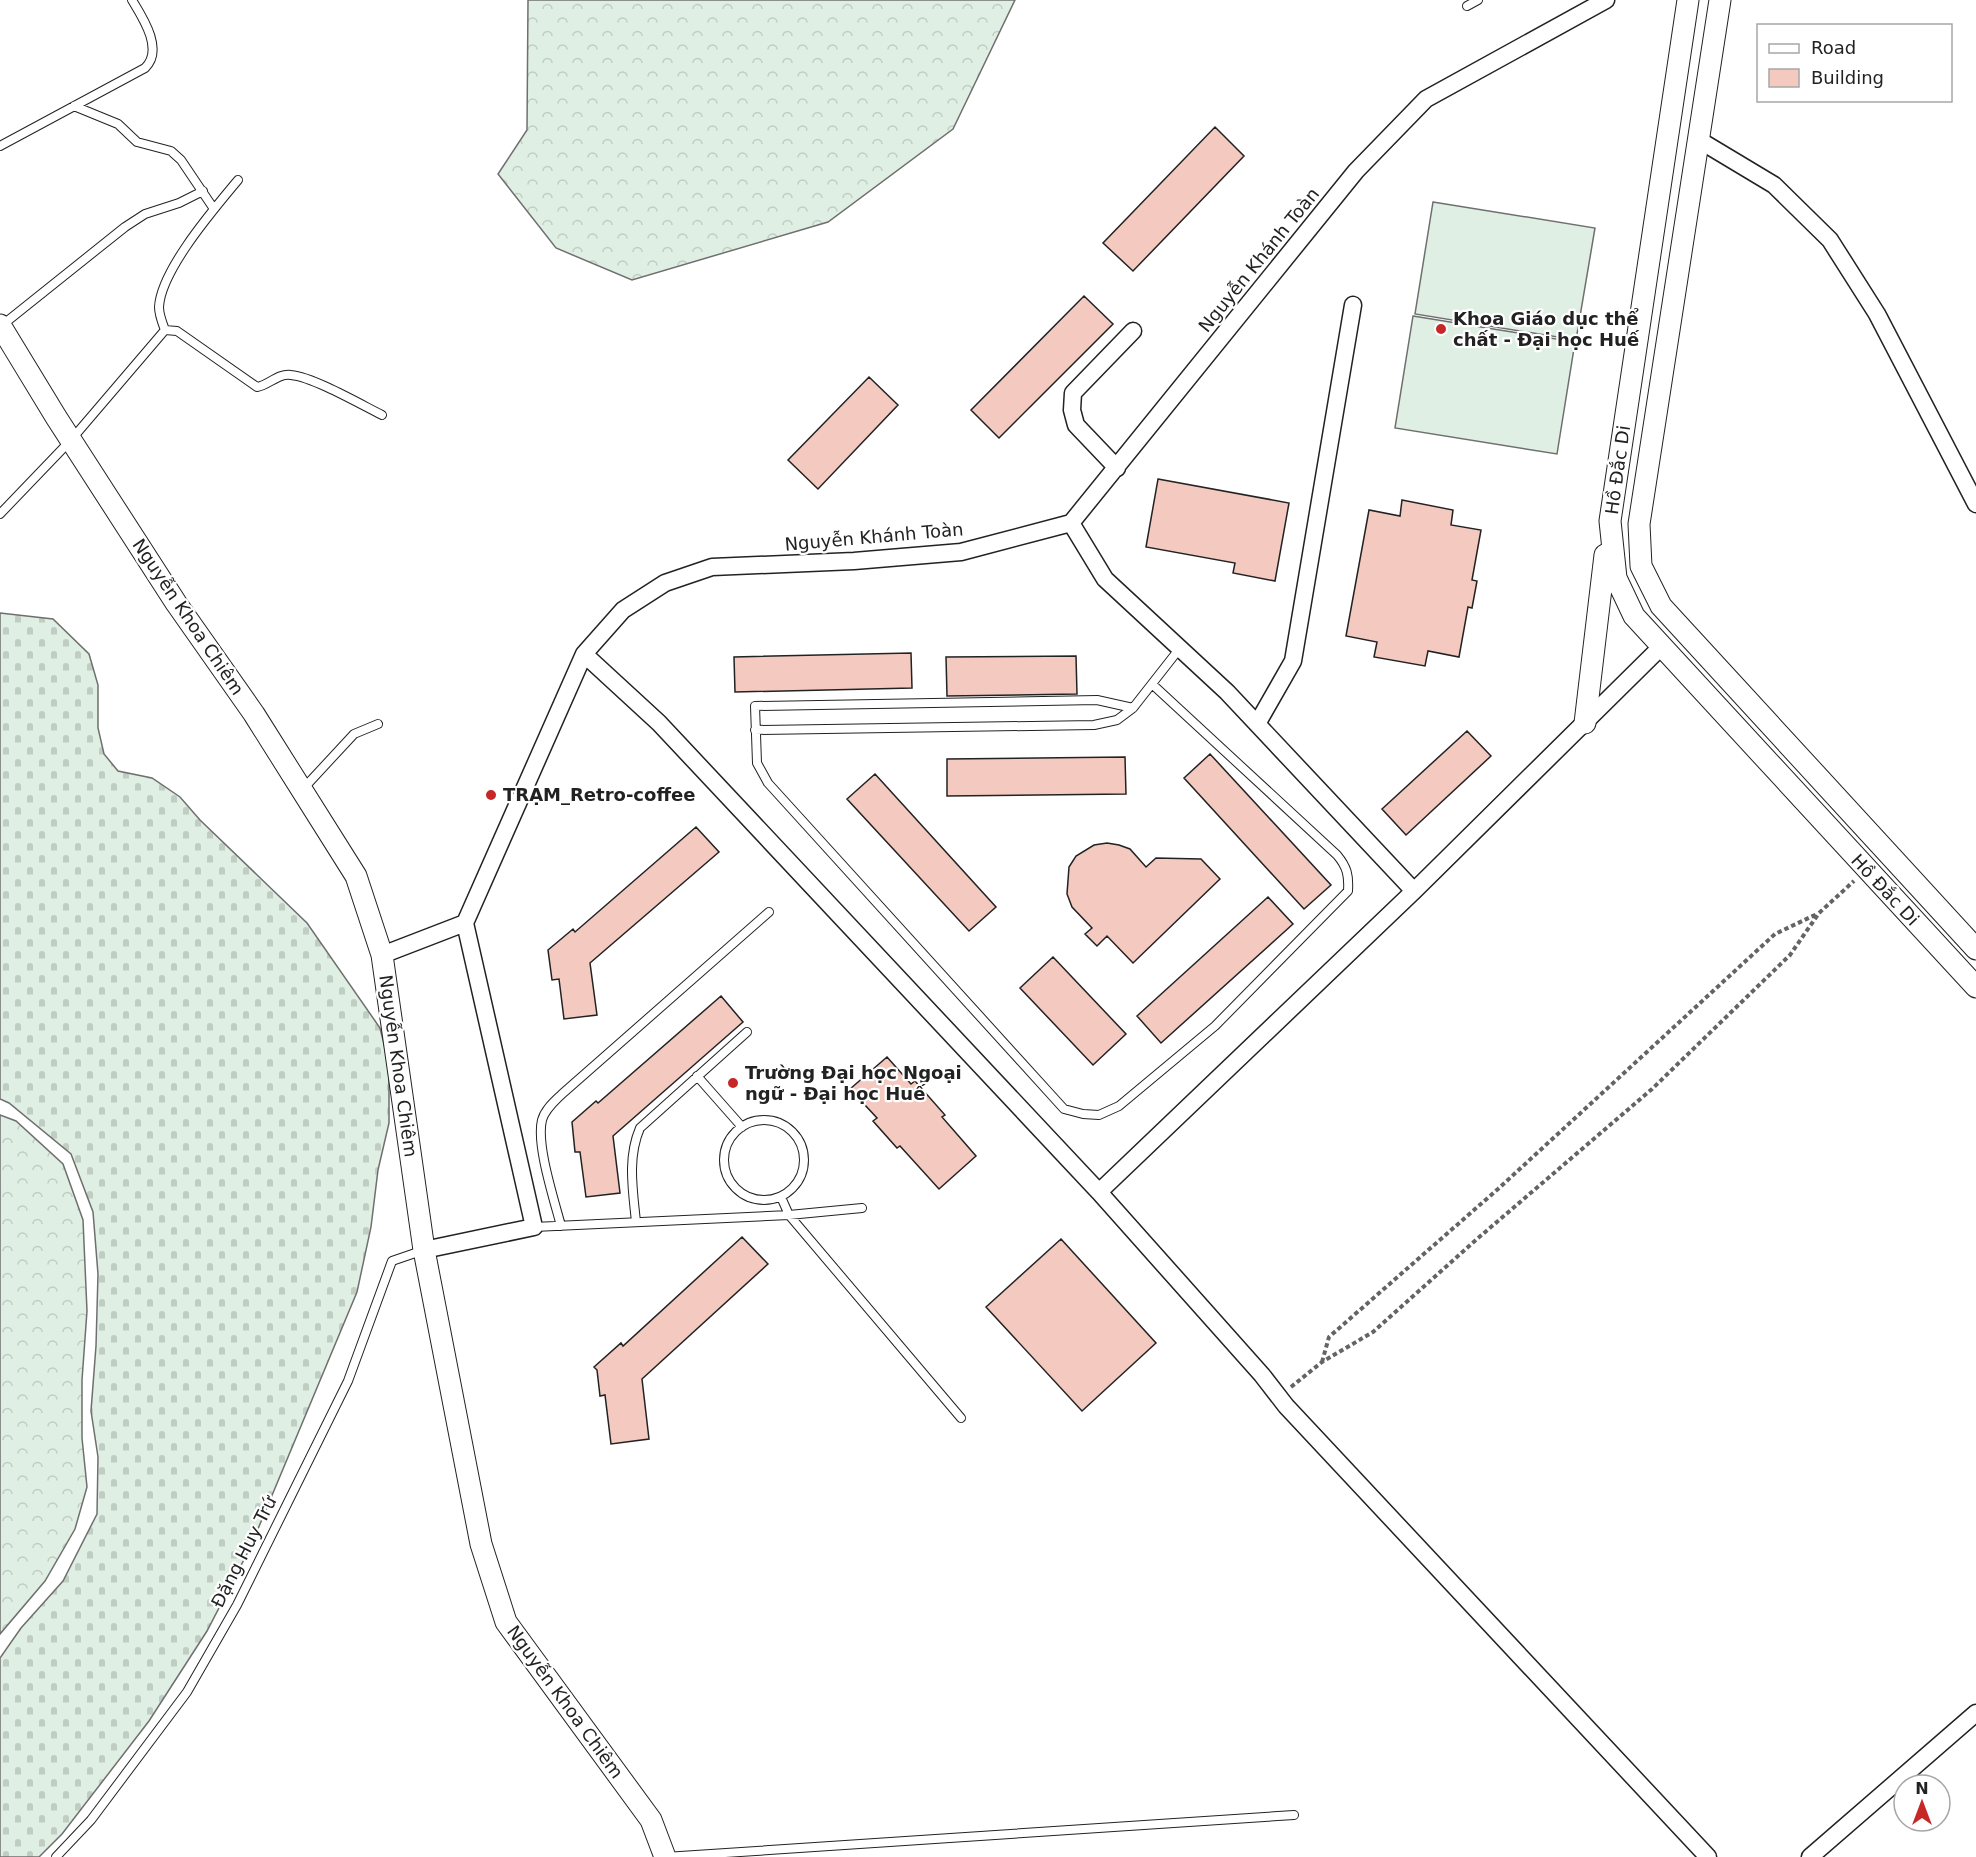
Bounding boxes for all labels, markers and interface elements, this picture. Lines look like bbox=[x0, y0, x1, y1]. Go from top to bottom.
legend bbox=[1757, 24, 1952, 102]
text: Road bbox=[1811, 37, 1856, 58]
text: Building bbox=[1811, 67, 1884, 88]
street label: Nguyễn Khánh Toàn bbox=[1194, 183, 1323, 336]
place label: Khoa Giáo dục thể chất - Đại học Huế bbox=[1453, 308, 1640, 350]
marker: Khoa Giáo dục thể chất - Đại học Huế bbox=[1434, 322, 1448, 336]
street label: Hồ Đắc Di bbox=[1601, 424, 1634, 516]
street label: Nguyễn Khánh Toàn bbox=[784, 518, 964, 555]
street label: Nguyễn Khoa Chiêm bbox=[128, 535, 248, 699]
place label: TRẠM_Retro-coffee bbox=[503, 784, 695, 805]
marker: TRẠM_Retro-coffee bbox=[484, 788, 498, 802]
street label: Hồ Đắc Di bbox=[1847, 850, 1924, 930]
street label: Nguyễn Khoa Chiêm bbox=[375, 974, 422, 1158]
place label: Trường Đại học Ngoại ngữ - Đại học Huế bbox=[745, 1062, 962, 1104]
marker: Trường Đại học Ngoại ngữ - Đại học Huế bbox=[726, 1076, 740, 1090]
street label: Đặng Huy Trứ bbox=[207, 1491, 281, 1611]
street label: Nguyễn Khoa Chiêm bbox=[503, 1621, 628, 1782]
north arrow bbox=[1892, 1773, 1952, 1833]
text: N bbox=[1915, 1779, 1929, 1798]

